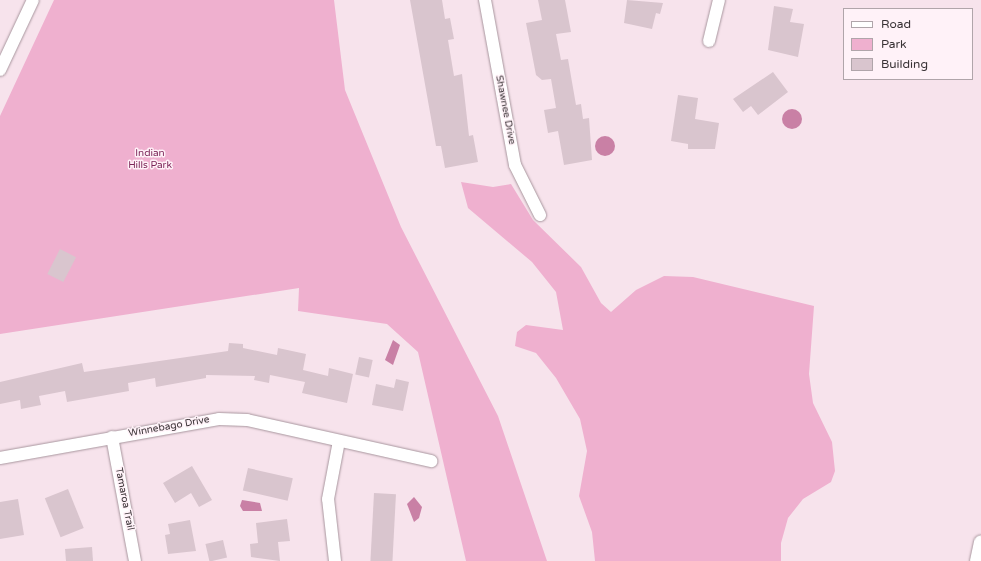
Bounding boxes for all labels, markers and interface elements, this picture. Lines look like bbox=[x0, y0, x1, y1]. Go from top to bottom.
legend bbox=[843, 8, 973, 80]
text: Road bbox=[881, 17, 911, 31]
text: Park bbox=[881, 37, 907, 51]
text: Building bbox=[881, 57, 928, 71]
street label: Shawnee Drive bbox=[492, 74, 518, 146]
park label: Indian Hills Park bbox=[128, 147, 172, 170]
street label: Winnebago Drive bbox=[128, 414, 210, 440]
street label: Tamaroa Trail bbox=[112, 467, 136, 531]

